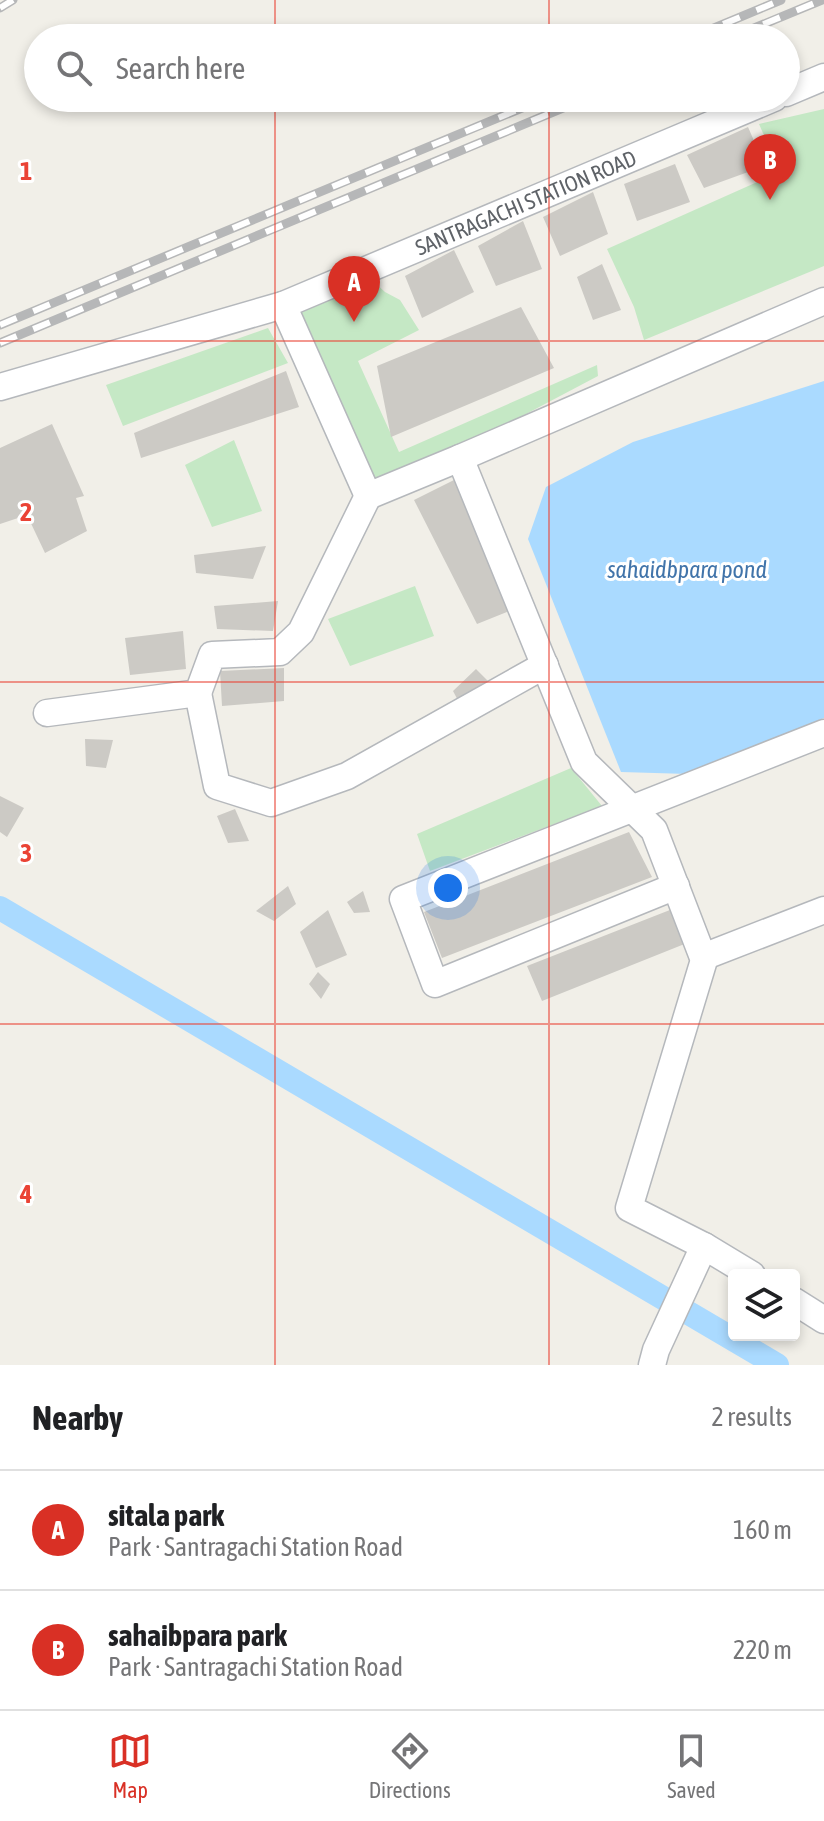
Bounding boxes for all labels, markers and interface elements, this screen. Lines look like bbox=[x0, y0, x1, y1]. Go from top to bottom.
search box bbox=[24, 24, 800, 112]
icon: search bbox=[52, 46, 96, 90]
text: Search here bbox=[116, 51, 245, 85]
pin: B bbox=[744, 134, 796, 200]
street label: SANTRAGACHI STATION ROAD bbox=[411, 145, 640, 261]
text: 1 bbox=[20, 156, 32, 186]
pin: A bbox=[328, 256, 380, 322]
text: 2 bbox=[20, 497, 32, 527]
water label: sahaidbpara pond bbox=[607, 556, 767, 583]
text: 3 bbox=[20, 838, 32, 868]
your location bbox=[428, 868, 468, 908]
text: 4 bbox=[19, 1179, 32, 1209]
map controls bbox=[728, 1269, 800, 1341]
button: layers bbox=[728, 1269, 800, 1341]
text: Nearby bbox=[32, 1398, 123, 1437]
text: 2 results bbox=[711, 1402, 792, 1432]
text: sitala park bbox=[108, 1498, 224, 1532]
text: A bbox=[52, 1515, 64, 1545]
text: 160 m bbox=[733, 1515, 792, 1545]
text: Park · Santragachi Station Road bbox=[108, 1532, 403, 1562]
text: sahaibpara park bbox=[108, 1618, 287, 1652]
text: B bbox=[52, 1635, 64, 1665]
text: 220 m bbox=[733, 1635, 792, 1665]
text: Park · Santragachi Station Road bbox=[108, 1652, 403, 1682]
tab: Map bbox=[108, 1729, 152, 1803]
tab: Directions bbox=[369, 1729, 451, 1803]
tab: Saved bbox=[667, 1729, 716, 1803]

